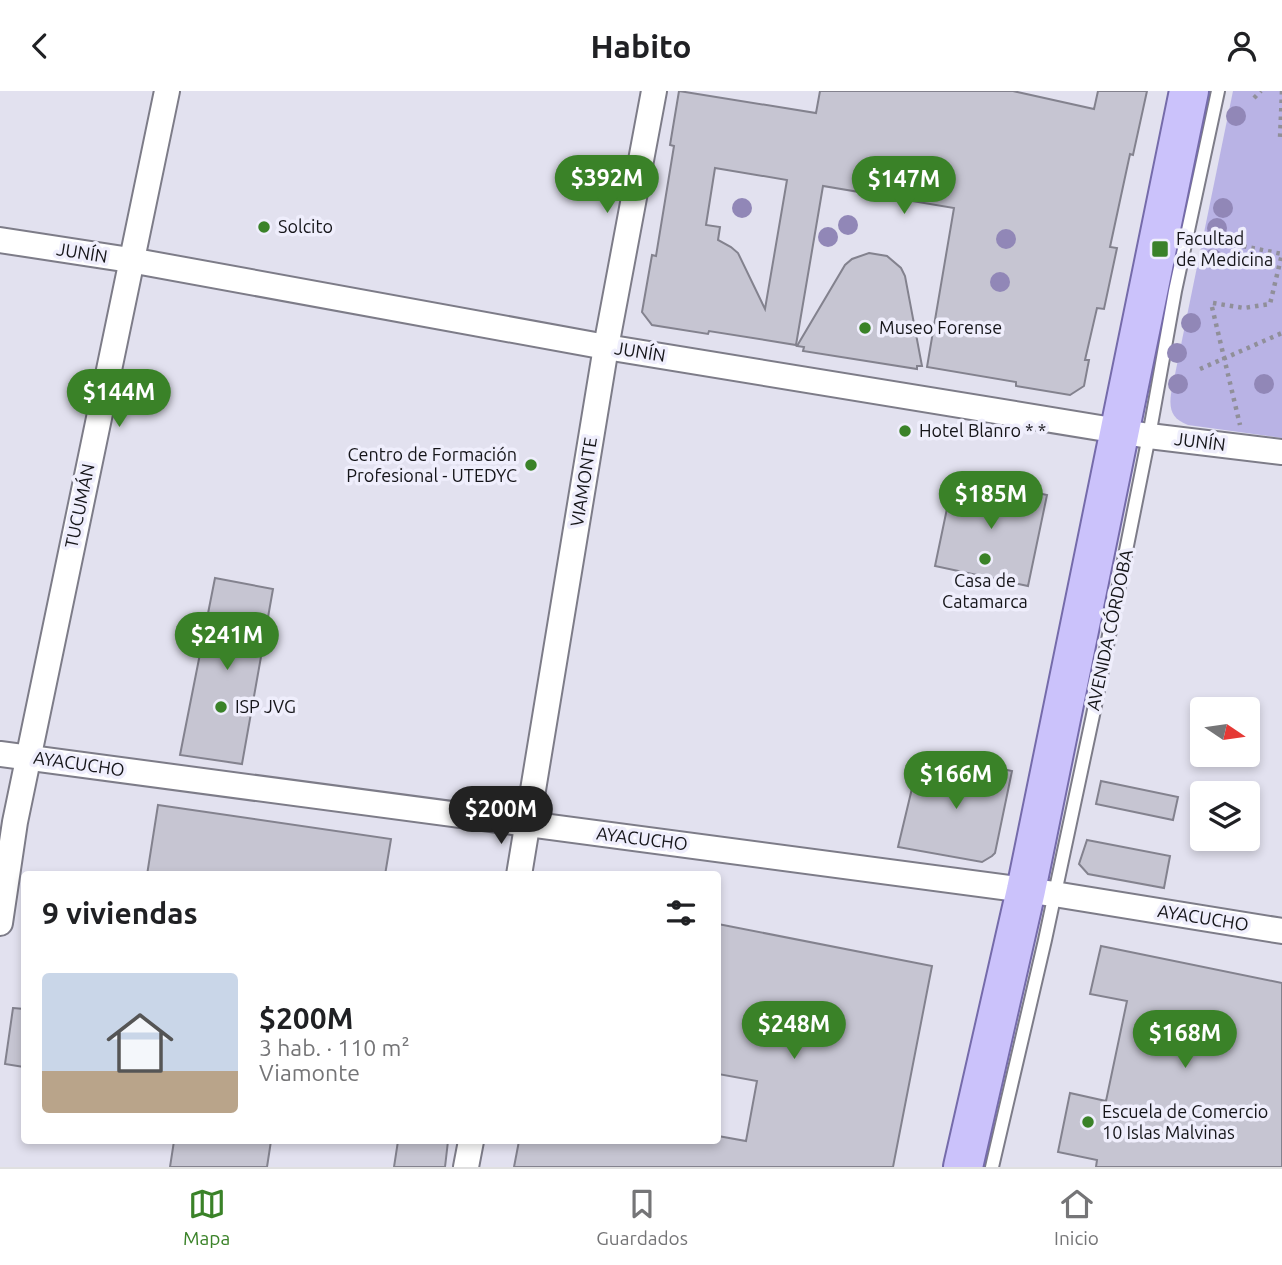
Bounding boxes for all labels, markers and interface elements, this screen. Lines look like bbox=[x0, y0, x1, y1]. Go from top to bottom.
icon: back bbox=[21, 27, 59, 65]
icon: person bbox=[1223, 27, 1261, 65]
text: Habito bbox=[590, 28, 692, 64]
pin: $392M bbox=[558, 155, 656, 215]
pin: $147M bbox=[855, 157, 953, 216]
text: $392M bbox=[571, 165, 643, 190]
text: $147M bbox=[868, 166, 940, 191]
place label: Solcito bbox=[278, 216, 333, 236]
marker: Solcito bbox=[256, 219, 272, 235]
place label: Facultad de Medicina bbox=[1176, 228, 1273, 269]
street label: JUNÍN bbox=[55, 237, 109, 266]
marker: Facultad de Medicina bbox=[1150, 239, 1170, 259]
place label: Museo Forense bbox=[879, 317, 1002, 337]
marker: Museo Forense bbox=[857, 320, 873, 336]
street label: JUNÍN bbox=[613, 336, 667, 365]
pin: $144M bbox=[70, 369, 168, 429]
text: $144M bbox=[83, 379, 155, 404]
place label: Hotel Blanro * * bbox=[919, 420, 1046, 440]
marker: Hotel Blanro * * bbox=[897, 423, 913, 439]
street label: JUNÍN bbox=[1173, 427, 1227, 454]
street label: VIAMONTE bbox=[566, 436, 600, 528]
place label: Centro de Formación Profesional - UTEDYC bbox=[346, 444, 517, 485]
marker: Centro de Formación Profesional - UTEDYC bbox=[523, 457, 539, 473]
street label: TUCUMÁN bbox=[59, 462, 98, 550]
pin: $185M bbox=[942, 471, 1040, 531]
text: $185M bbox=[955, 481, 1027, 506]
street label: AVENIDA CÓRDOBA bbox=[1081, 547, 1136, 712]
marker: Casa de Catamarca bbox=[977, 551, 993, 567]
place label: Casa de Catamarca bbox=[942, 570, 1028, 611]
pin: $241M bbox=[178, 613, 276, 672]
text: $241M bbox=[191, 622, 263, 647]
place label: ISP JVG bbox=[235, 696, 296, 716]
north arrow bbox=[1190, 697, 1260, 767]
map controls bbox=[1190, 697, 1260, 851]
marker: ISP JVG bbox=[213, 699, 229, 715]
street label: AYACUCHO bbox=[32, 747, 126, 779]
pin: $166M bbox=[907, 751, 1005, 811]
text: $166M bbox=[920, 761, 992, 786]
button: layers bbox=[1190, 781, 1260, 851]
pin: $200M bbox=[452, 787, 550, 846]
text: $200M bbox=[465, 796, 537, 821]
street label: AYACUCHO bbox=[595, 822, 689, 854]
icon: filters bbox=[662, 894, 700, 932]
text: 9 viviendas bbox=[42, 896, 198, 930]
street label: AYACUCHO bbox=[1156, 900, 1250, 934]
icon: home bbox=[98, 1001, 182, 1085]
text: $200M bbox=[259, 1001, 353, 1035]
pin: $248M bbox=[745, 1002, 843, 1061]
text: $248M bbox=[758, 1011, 830, 1036]
pin: $168M bbox=[1136, 1011, 1234, 1070]
text: $168M bbox=[1149, 1020, 1221, 1045]
text: 3 hab. · 110 m² bbox=[259, 1035, 410, 1060]
text: Viamonte bbox=[259, 1060, 360, 1085]
place label: Escuela de Comercio 10 Islas Malvinas bbox=[1102, 1101, 1268, 1142]
marker: Escuela de Comercio 10 Islas Malvinas bbox=[1080, 1114, 1096, 1130]
tab: Mapa bbox=[183, 1185, 230, 1249]
tab: Guardados bbox=[596, 1185, 688, 1249]
tab: Inicio bbox=[1054, 1185, 1099, 1249]

